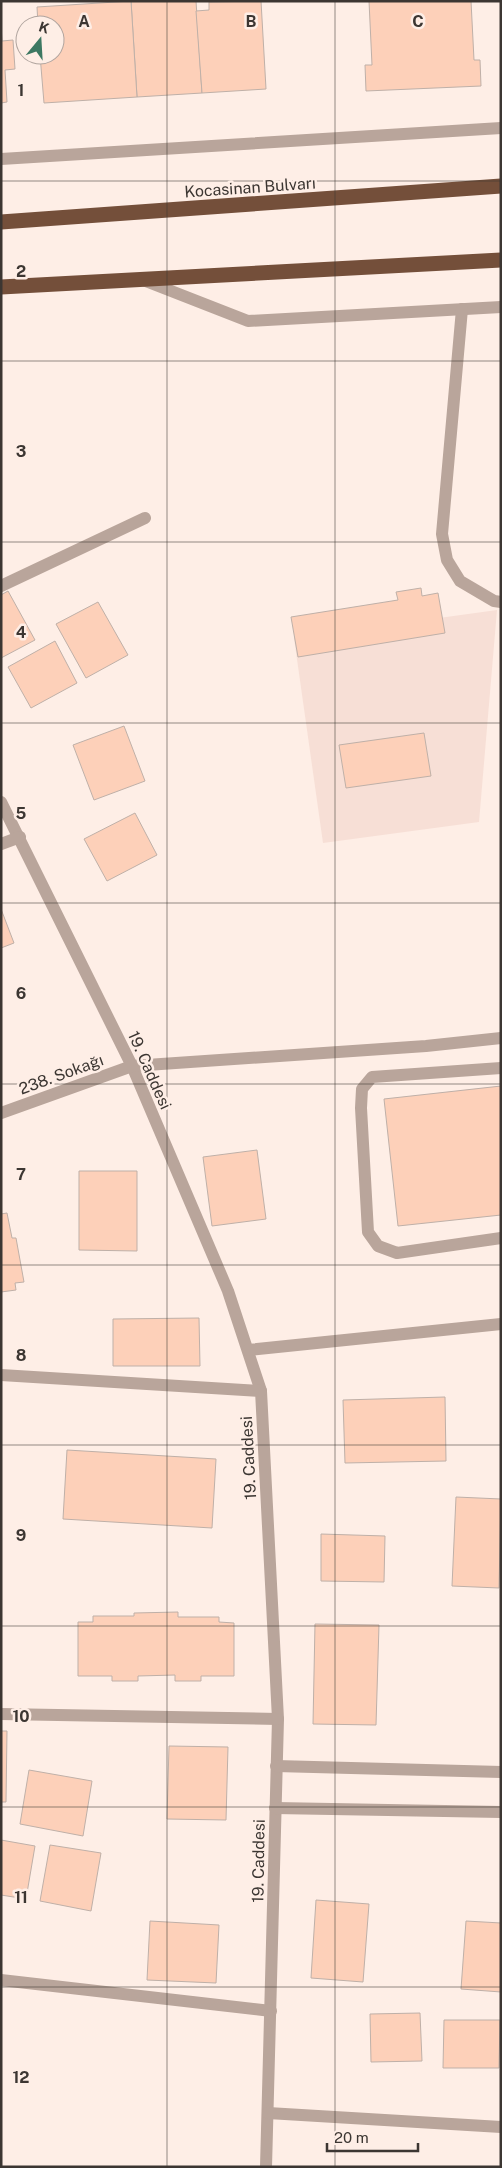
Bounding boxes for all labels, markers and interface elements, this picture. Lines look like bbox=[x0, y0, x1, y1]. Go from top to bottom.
text: A bbox=[78, 12, 90, 31]
text: B bbox=[246, 12, 257, 31]
text: C bbox=[412, 12, 424, 31]
north arrow bbox=[15, 15, 65, 65]
text: K bbox=[37, 18, 51, 37]
text: 1 bbox=[18, 81, 24, 100]
street label: Kocasinan Bulvarı bbox=[184, 173, 316, 202]
text: 2 bbox=[16, 262, 26, 281]
text: 3 bbox=[16, 442, 26, 461]
text: 4 bbox=[16, 623, 27, 642]
text: 5 bbox=[16, 804, 27, 823]
text: 6 bbox=[16, 984, 26, 1003]
street label: 19. Caddesi bbox=[124, 1028, 175, 1112]
street label: 238. Sokağı bbox=[16, 1050, 106, 1099]
text: 7 bbox=[16, 1165, 26, 1184]
text: 8 bbox=[16, 1346, 27, 1365]
street label: 19. Caddesi bbox=[237, 1416, 260, 1500]
text: 9 bbox=[16, 1526, 26, 1545]
text: 10 bbox=[12, 1707, 30, 1726]
street label: 19. Caddesi bbox=[248, 1819, 269, 1903]
text: 11 bbox=[14, 1888, 28, 1907]
text: 12 bbox=[12, 2068, 30, 2087]
scale bar bbox=[327, 2120, 418, 2152]
text: 20 m bbox=[334, 2129, 369, 2146]

